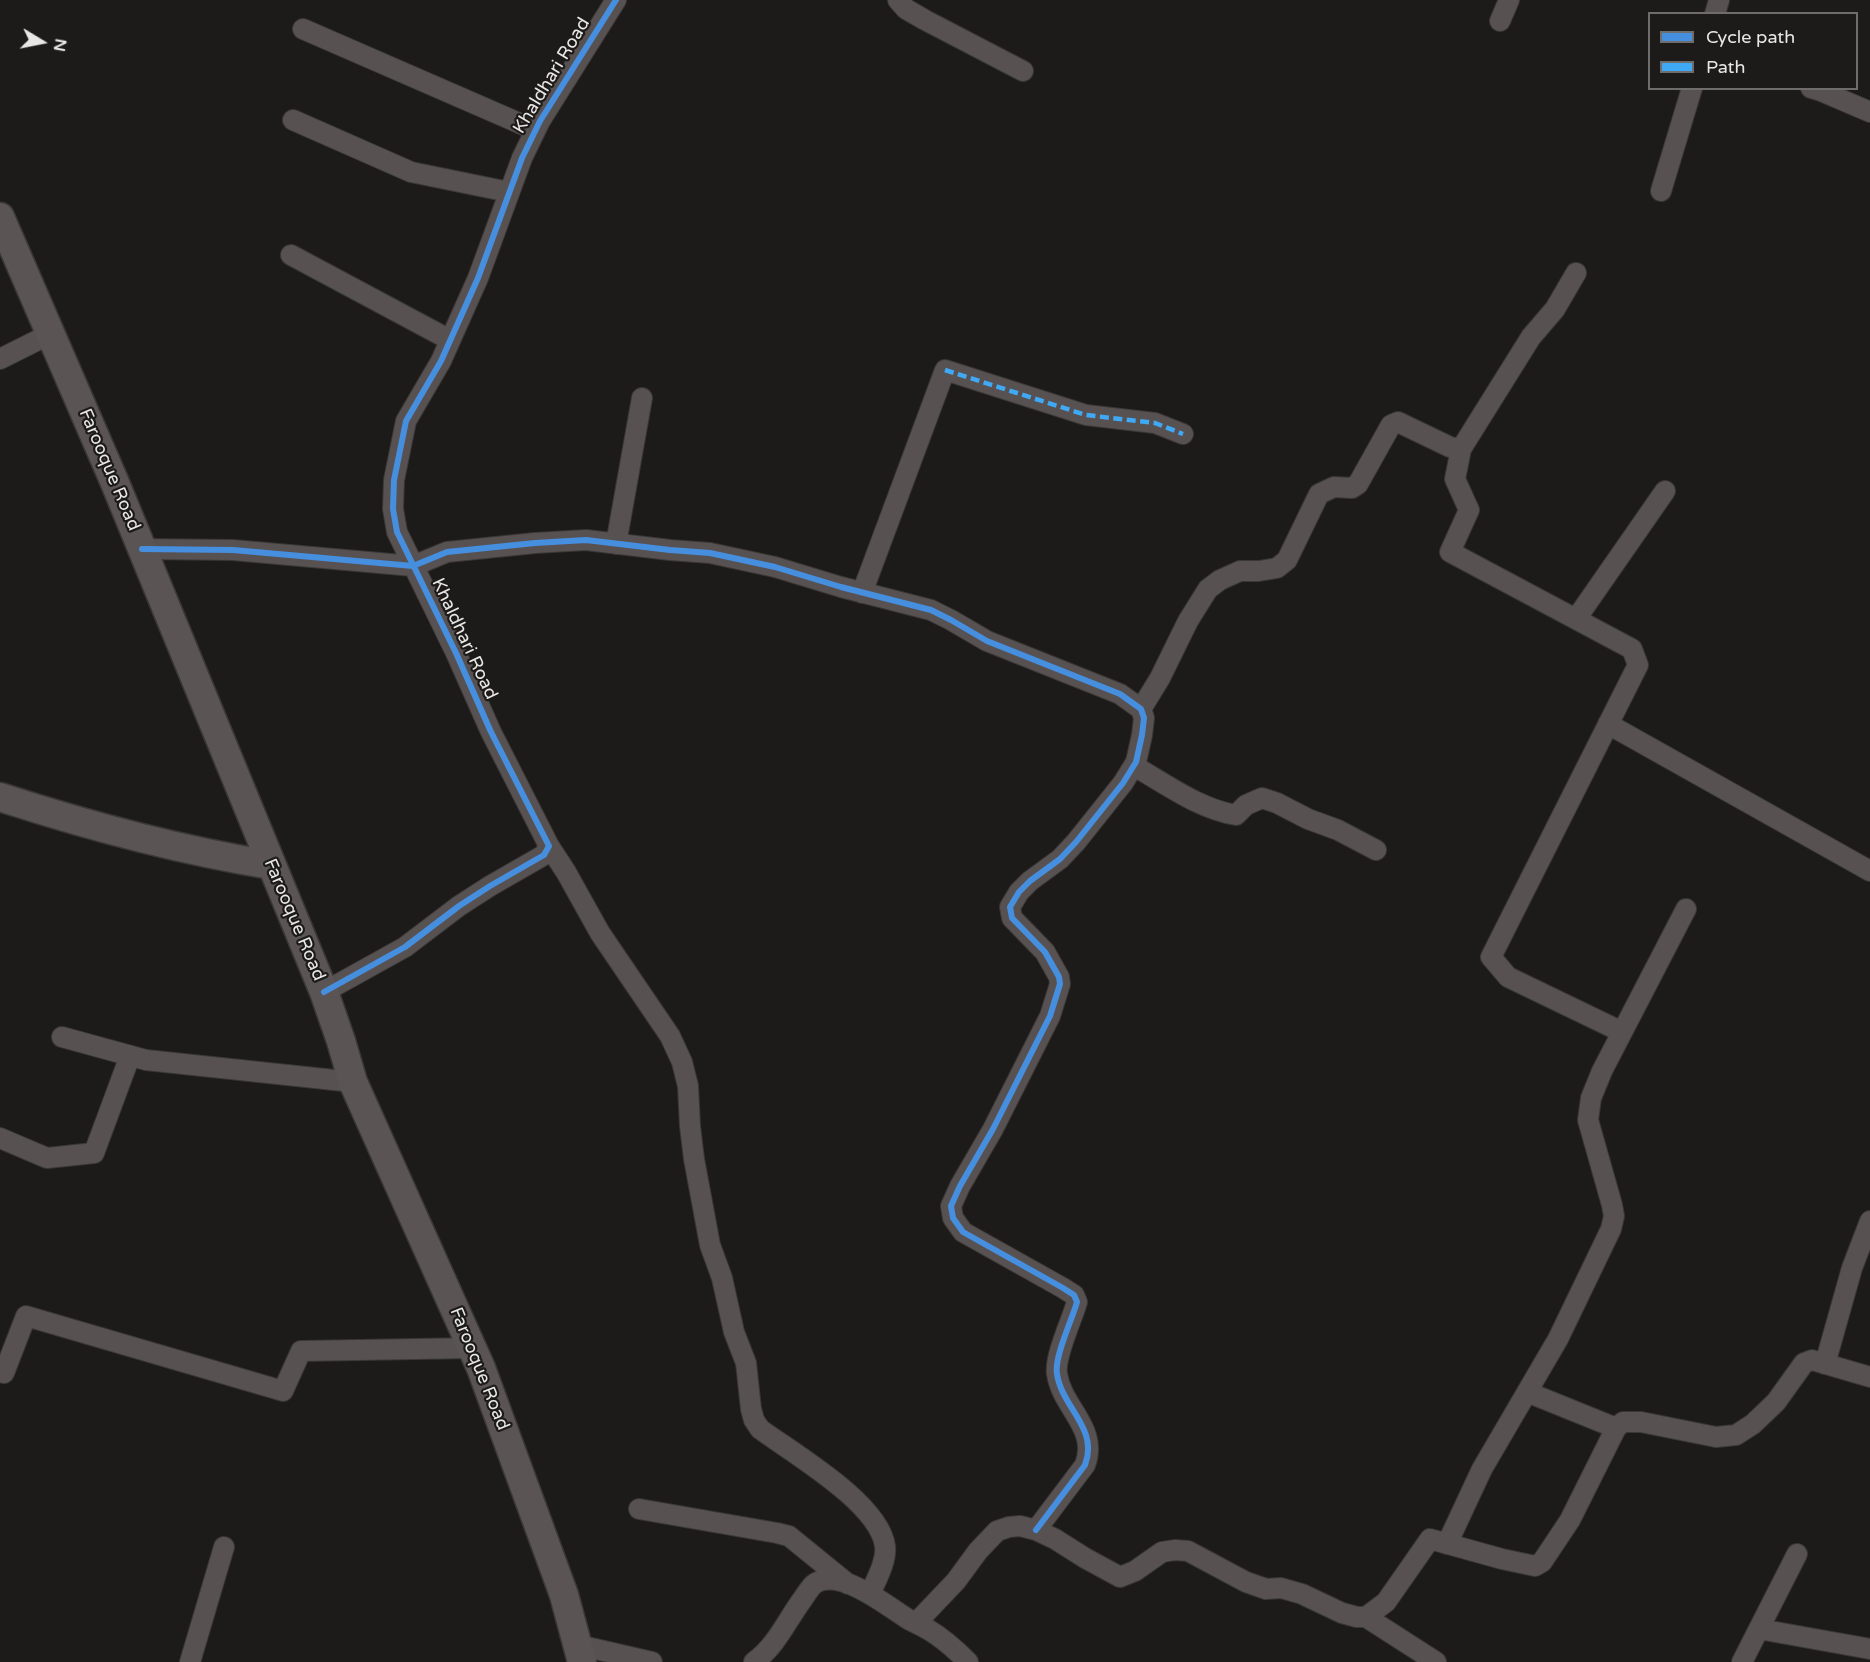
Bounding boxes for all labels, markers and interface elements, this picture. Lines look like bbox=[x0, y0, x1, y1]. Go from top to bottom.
north arrow bbox=[12, 12, 72, 72]
legend bbox=[1648, 12, 1858, 90]
street label: Khaldhari Road bbox=[509, 14, 595, 138]
text: Cycle path bbox=[1706, 26, 1795, 48]
text: N bbox=[49, 37, 71, 53]
text: Path bbox=[1706, 56, 1745, 78]
street label: Farooque Road bbox=[74, 406, 144, 534]
street label: Khaldhari Road bbox=[426, 575, 502, 703]
street label: Farooque Road bbox=[259, 856, 329, 984]
street label: Farooque Road bbox=[445, 1304, 513, 1434]

